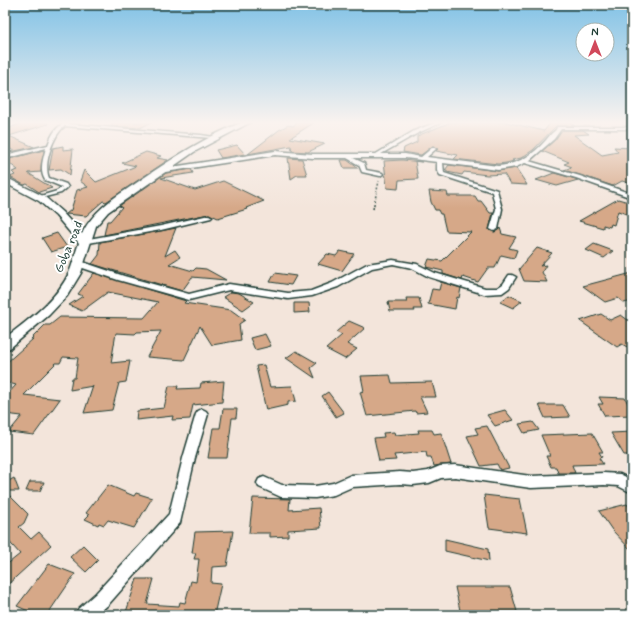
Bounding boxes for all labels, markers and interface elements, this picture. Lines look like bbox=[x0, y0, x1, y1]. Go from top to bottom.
north arrow bbox=[575, 22, 615, 62]
text: N bbox=[591, 26, 599, 40]
street label: Goba road bbox=[51, 219, 87, 275]

